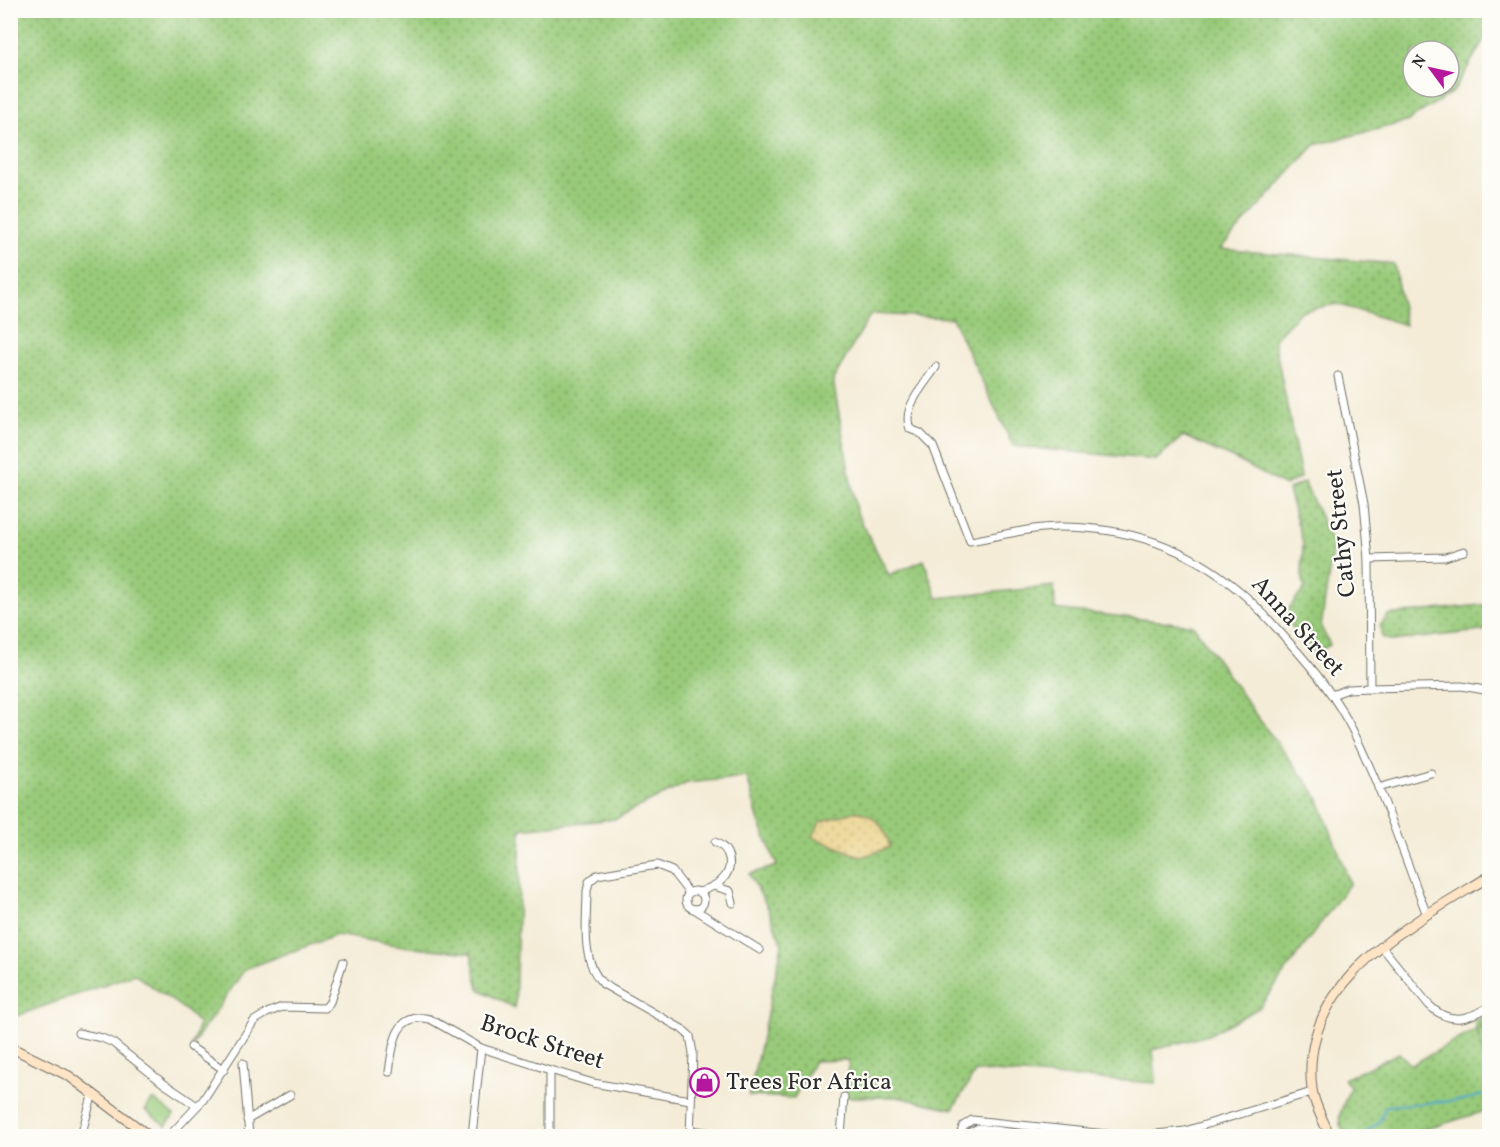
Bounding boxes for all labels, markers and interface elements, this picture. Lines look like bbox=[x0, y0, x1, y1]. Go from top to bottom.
north arrow bbox=[1401, 39, 1461, 99]
text: N bbox=[1408, 51, 1433, 73]
street label: Cathy Street bbox=[1318, 467, 1366, 599]
street label: Anna Street bbox=[1242, 569, 1352, 685]
street label: Brock Street bbox=[476, 1007, 608, 1079]
place label: Trees For Africa bbox=[726, 1066, 892, 1100]
shop icon: Trees For Africa bbox=[689, 1067, 721, 1099]

